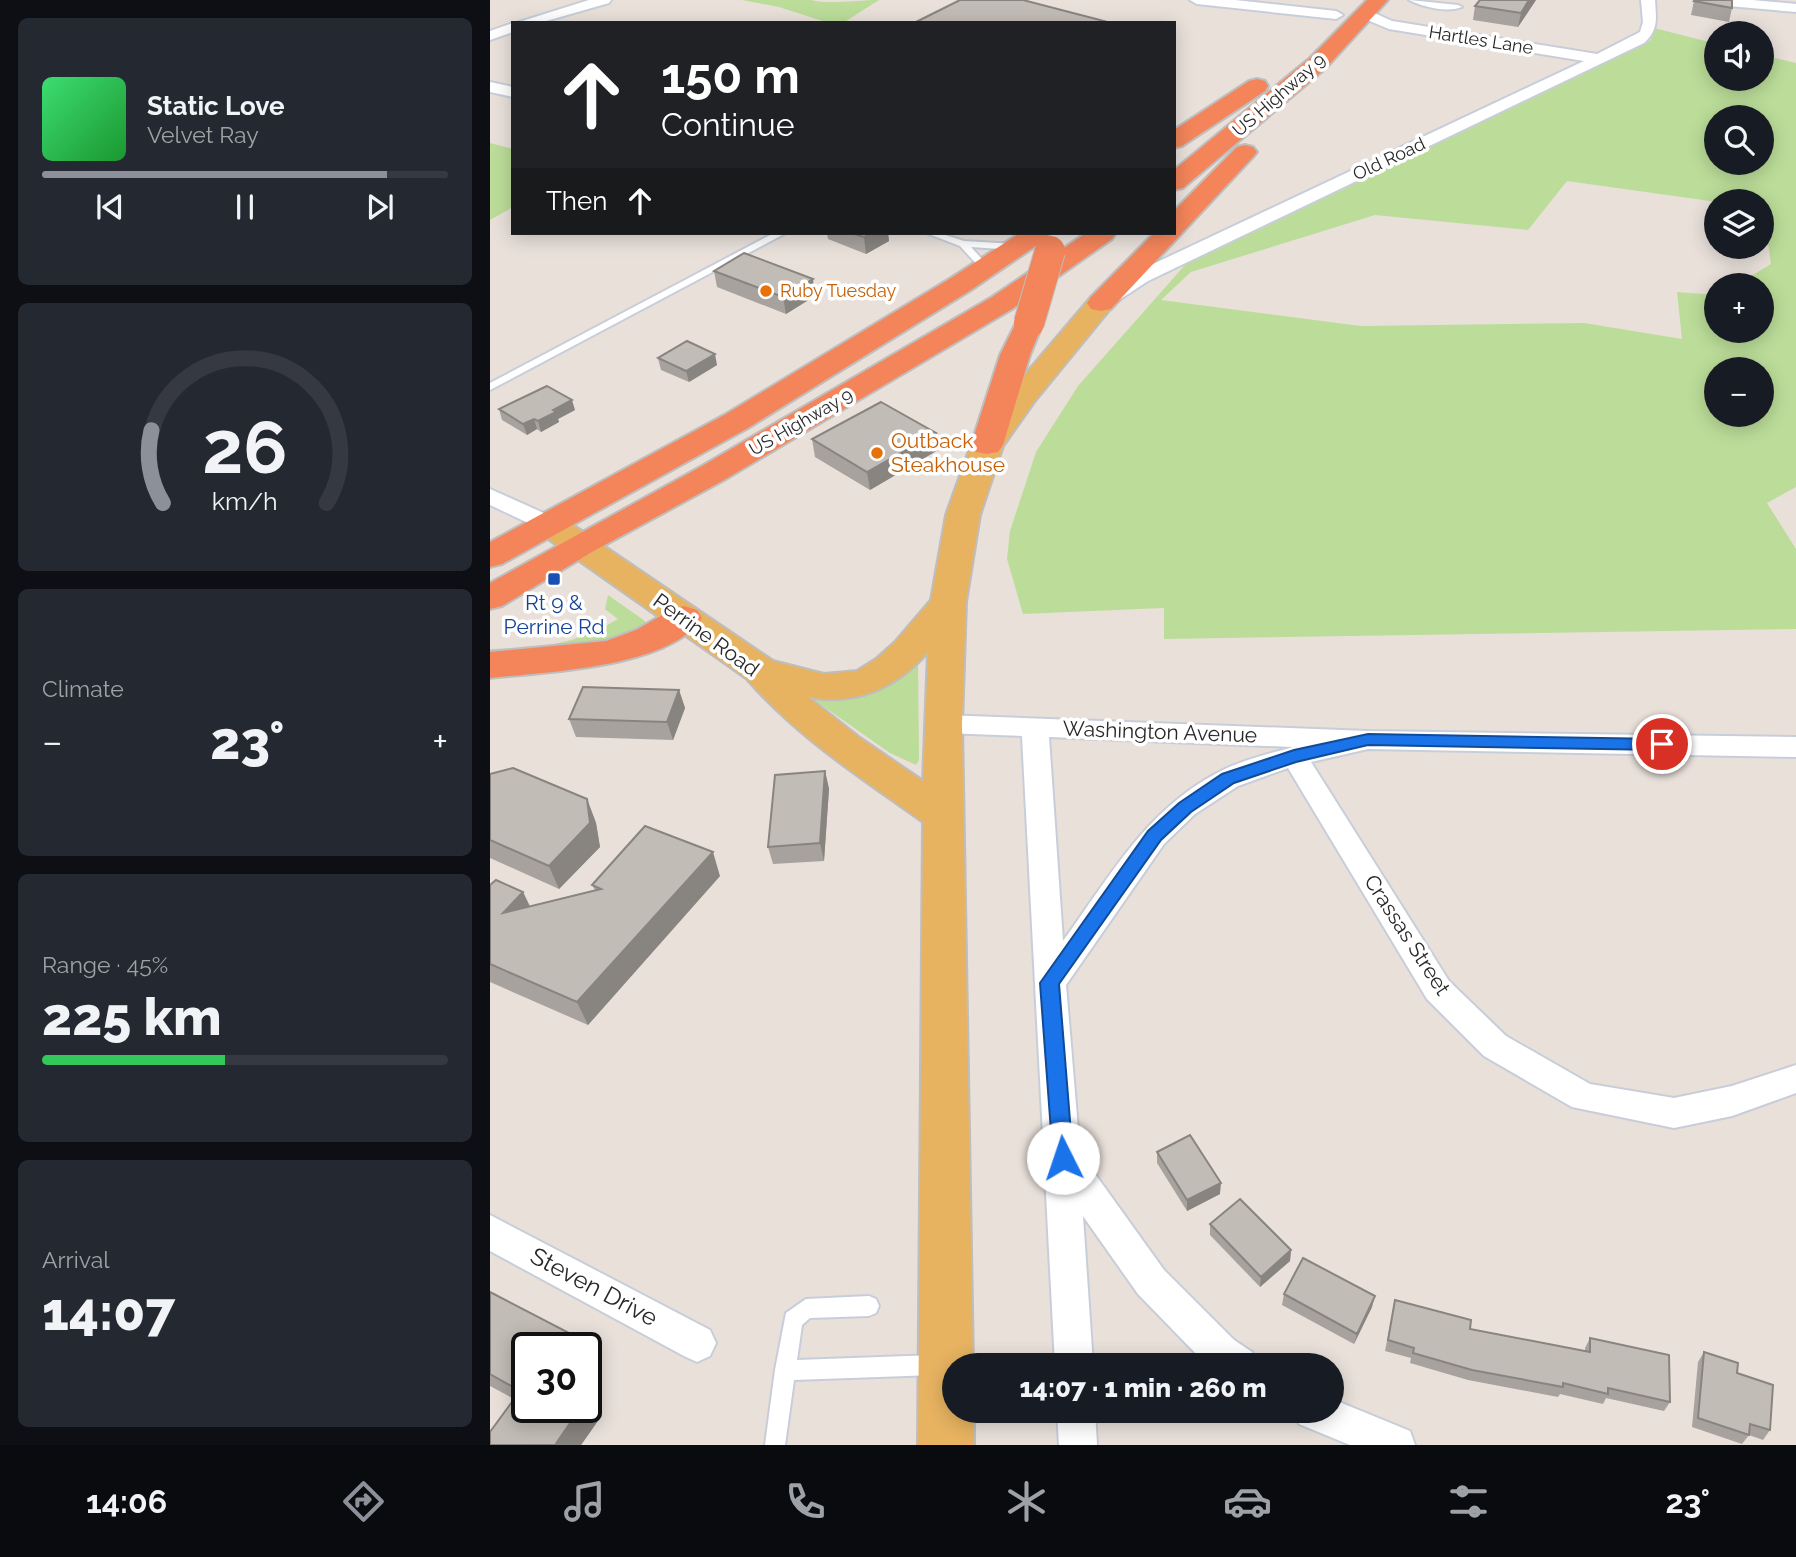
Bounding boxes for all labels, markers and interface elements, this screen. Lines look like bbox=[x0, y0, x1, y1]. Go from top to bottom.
street label: Hartles Lane bbox=[1427, 21, 1535, 58]
map controls bbox=[1704, 21, 1774, 427]
button: sound bbox=[1704, 21, 1774, 91]
text: 150 m bbox=[661, 47, 800, 104]
icon: ahead bbox=[546, 49, 637, 140]
street label: US Highway 9 bbox=[1228, 49, 1329, 141]
text: Static Love bbox=[147, 91, 285, 121]
button: search bbox=[1704, 105, 1774, 175]
text: Continue bbox=[661, 106, 795, 143]
text: Velvet Ray bbox=[147, 121, 259, 148]
street label: Old Road bbox=[1349, 133, 1428, 184]
icon: ahead bbox=[621, 182, 659, 220]
text: Then bbox=[546, 186, 607, 216]
icon: previous bbox=[91, 188, 129, 226]
icon: pause bbox=[226, 188, 264, 226]
icon: next bbox=[361, 188, 399, 226]
button: layers bbox=[1704, 189, 1774, 259]
button: + bbox=[1704, 273, 1774, 343]
place label: Ruby Tuesday bbox=[780, 280, 897, 301]
marker: Ruby Tuesday bbox=[758, 283, 774, 299]
button: − bbox=[1704, 357, 1774, 427]
street label: US Highway 9 bbox=[745, 383, 856, 460]
text: 26 bbox=[202, 406, 288, 491]
place label: Outback Steakhouse bbox=[891, 428, 1005, 477]
marker: Outback Steakhouse bbox=[869, 445, 885, 461]
text: km/h bbox=[212, 486, 278, 516]
marker: Rt 9 & Perrine Rd bbox=[546, 571, 562, 587]
street label: Perrine Road bbox=[648, 588, 764, 681]
place label: Rt 9 & Perrine Rd bbox=[504, 590, 604, 639]
text: Climate bbox=[42, 675, 124, 702]
text: 23° bbox=[210, 710, 284, 771]
pin bbox=[1632, 714, 1692, 774]
street label: Washington Avenue bbox=[1062, 716, 1258, 747]
text: − bbox=[42, 719, 62, 764]
text: + bbox=[432, 719, 448, 764]
icon: arrive bbox=[1643, 725, 1681, 763]
street label: Crassas Street bbox=[1359, 870, 1456, 1000]
text: Range · 45% bbox=[42, 951, 168, 978]
text: 225 km bbox=[42, 986, 222, 1047]
position arrow bbox=[1026, 1121, 1100, 1195]
street label: Steven Drive bbox=[526, 1241, 663, 1332]
text: Arrival bbox=[42, 1246, 109, 1273]
text: 14:07 bbox=[42, 1281, 175, 1342]
speed limit sign: 30 bbox=[511, 1332, 602, 1423]
text: 14:07 · 1 min · 260 m bbox=[1019, 1373, 1267, 1403]
icon: directions bbox=[339, 1477, 388, 1526]
icon: music bbox=[560, 1477, 609, 1526]
icon: phone bbox=[781, 1477, 830, 1526]
icon: climate bbox=[1002, 1477, 1051, 1526]
icon: car bbox=[1223, 1477, 1272, 1526]
icon: filters bbox=[1444, 1477, 1493, 1526]
text: 14:06 bbox=[86, 1483, 167, 1520]
text: 23° bbox=[1665, 1483, 1710, 1520]

